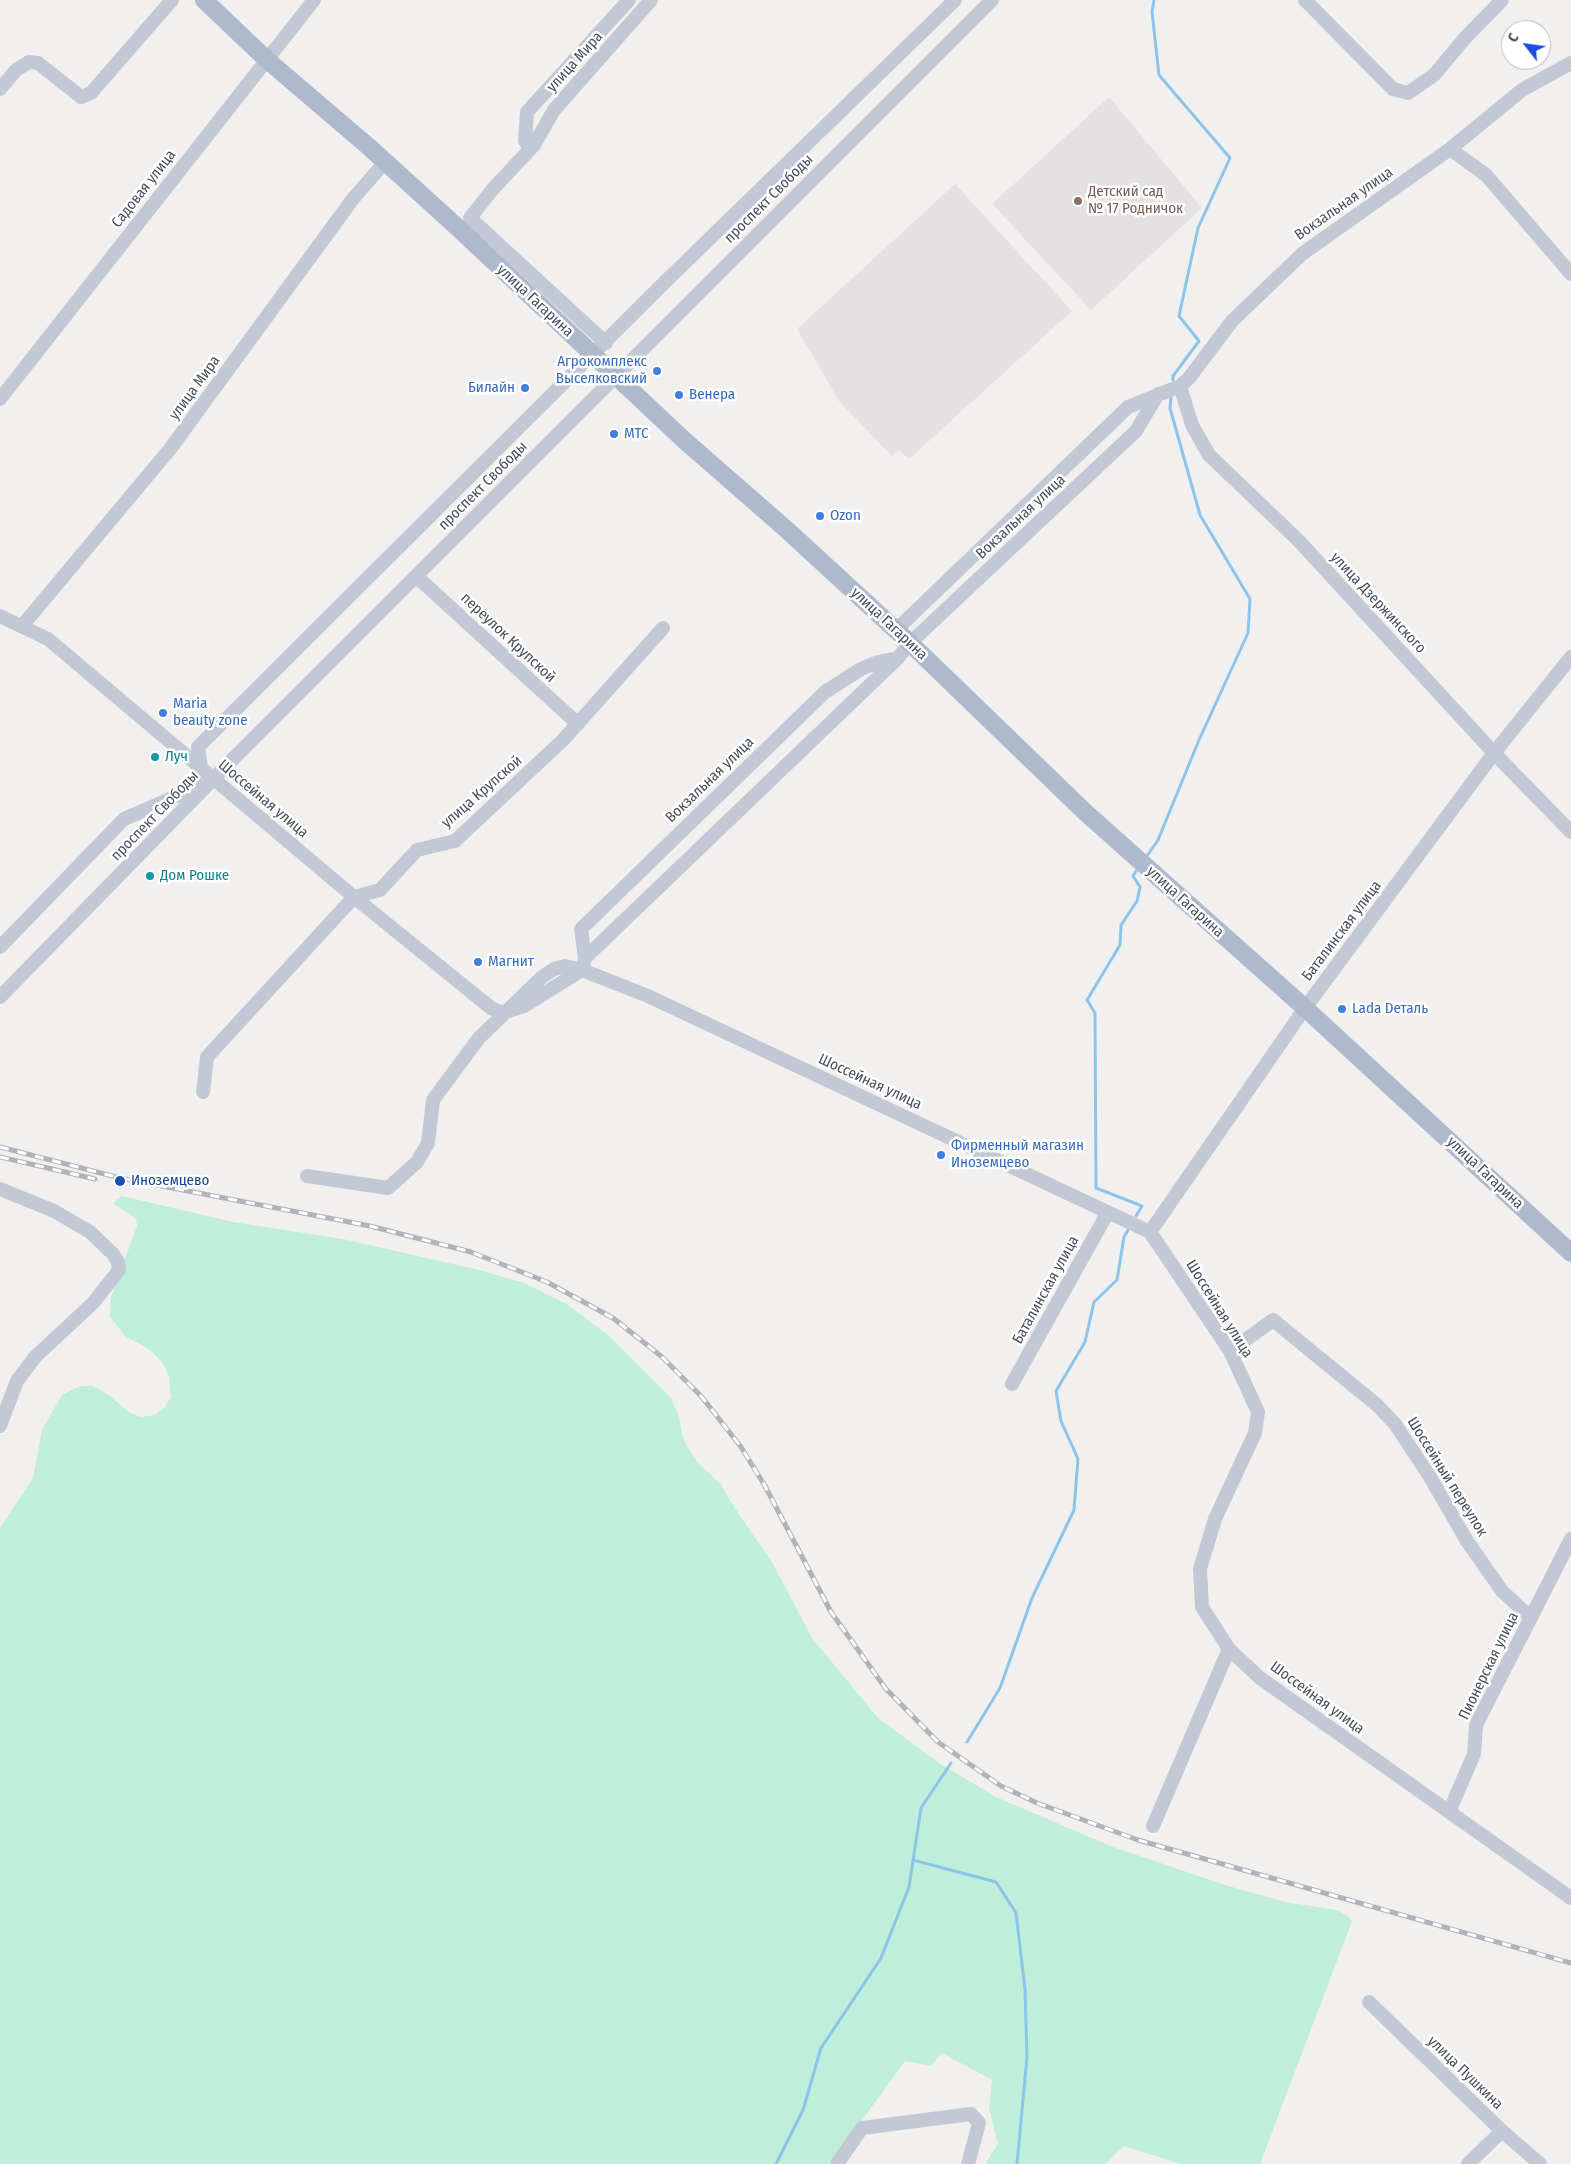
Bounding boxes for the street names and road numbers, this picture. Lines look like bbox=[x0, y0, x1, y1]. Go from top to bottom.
street label: улица Мира bbox=[543, 28, 607, 96]
street label: Садовая улица bbox=[108, 147, 180, 231]
street label: проспект Свободы bbox=[721, 151, 817, 247]
street label: Вокзальная улица bbox=[1292, 163, 1396, 245]
street label: улица Гагарина bbox=[493, 261, 577, 341]
street label: улица Мира bbox=[166, 352, 224, 424]
street label: проспект Свободы bbox=[435, 438, 531, 534]
street label: Вокзальная улица bbox=[973, 471, 1069, 563]
street label: улица Дзержинского bbox=[1327, 549, 1429, 657]
street label: улица Гагарина bbox=[847, 584, 931, 664]
street label: переулок Крупской bbox=[457, 589, 559, 687]
street label: Вокзальная улица bbox=[662, 733, 758, 827]
street label: улица Крупской bbox=[438, 752, 526, 832]
street label: Шоссейная улица bbox=[214, 756, 312, 842]
street label: проспект Свободы bbox=[108, 767, 202, 865]
street label: улица Гагарина bbox=[1143, 863, 1227, 941]
street label: Баталинская улица bbox=[1298, 877, 1386, 985]
street label: Шоссейная улица bbox=[816, 1050, 924, 1114]
street label: улица Гагарина bbox=[1443, 1133, 1527, 1213]
street label: Баталинская улица bbox=[1009, 1233, 1083, 1347]
street label: Шоссейная улица bbox=[1182, 1257, 1256, 1361]
street label: Шоссейный переулок bbox=[1403, 1414, 1491, 1540]
street label: Пионерская улица bbox=[1455, 1609, 1523, 1723]
street label: Шоссейная улица bbox=[1266, 1658, 1368, 1738]
street label: улица Пушкина bbox=[1424, 2032, 1506, 2114]

